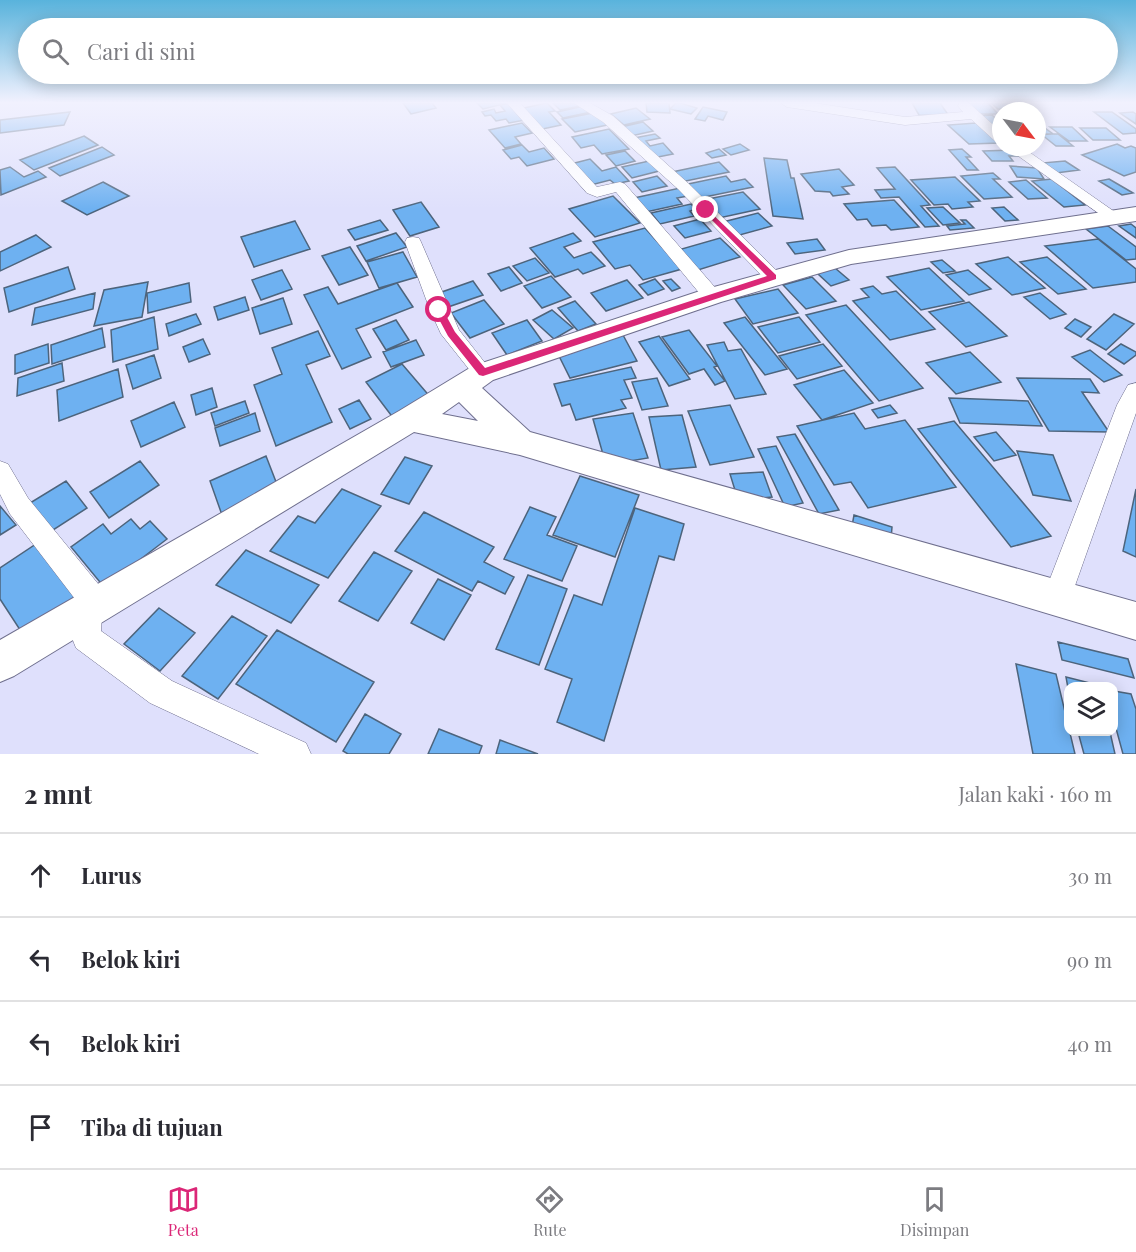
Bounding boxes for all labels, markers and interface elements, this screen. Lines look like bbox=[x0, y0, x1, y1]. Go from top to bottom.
search box bbox=[18, 18, 1118, 84]
icon: search bbox=[39, 35, 72, 68]
text: Cari di sini bbox=[87, 36, 195, 66]
north arrow bbox=[992, 102, 1046, 156]
route end bbox=[692, 196, 718, 222]
route start bbox=[425, 296, 451, 322]
map controls bbox=[1064, 682, 1118, 736]
button: layers bbox=[1064, 682, 1118, 736]
text: 2 mnt bbox=[24, 776, 92, 811]
text: Jalan kaki · 160 m bbox=[959, 780, 1112, 807]
icon: ahead bbox=[24, 859, 57, 892]
text: Lurus bbox=[81, 860, 142, 890]
text: 30 m bbox=[1068, 862, 1112, 889]
icon: left bbox=[24, 943, 57, 976]
text: Belok kiri bbox=[81, 944, 180, 974]
text: 90 m bbox=[1067, 946, 1112, 973]
icon: left bbox=[24, 1027, 57, 1060]
text: Belok kiri bbox=[81, 1028, 180, 1058]
text: 40 m bbox=[1067, 1030, 1112, 1057]
icon: arrive bbox=[24, 1111, 57, 1144]
text: Tiba di tujuan bbox=[81, 1112, 223, 1142]
tab: Peta bbox=[167, 1183, 200, 1240]
tab: Rute bbox=[533, 1183, 567, 1240]
tab: Disimpan bbox=[900, 1183, 969, 1240]

